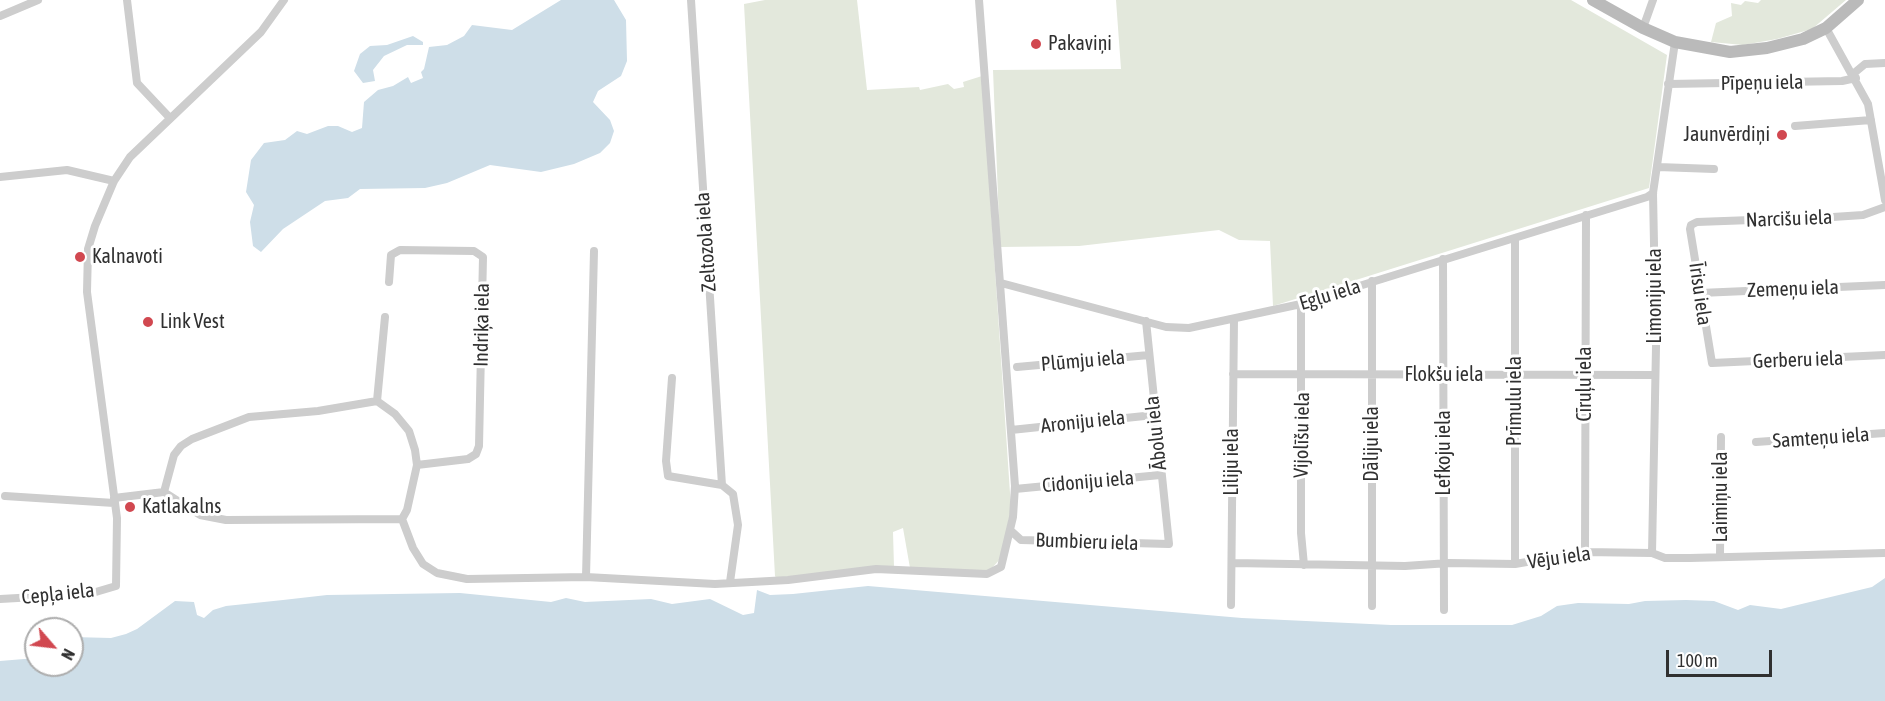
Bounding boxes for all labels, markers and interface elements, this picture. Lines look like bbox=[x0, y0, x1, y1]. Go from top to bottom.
place label: Pakaviņi bbox=[1048, 32, 1112, 56]
marker: Pakaviņi bbox=[1029, 37, 1043, 51]
street label: Pīpeņu iela bbox=[1720, 70, 1804, 96]
place label: Jaunvērdiņi bbox=[1684, 123, 1770, 147]
marker: Jaunvērdiņi bbox=[1775, 128, 1789, 142]
street label: Zeltozola iela bbox=[691, 191, 721, 293]
street label: Narcišu iela bbox=[1745, 205, 1833, 233]
place label: Kalnavoti bbox=[92, 245, 163, 269]
street label: Limoniju iela bbox=[1643, 248, 1667, 344]
marker: Kalnavoti bbox=[73, 250, 87, 264]
street label: Īrisu iela bbox=[1684, 261, 1716, 327]
street label: Egļu iela bbox=[1296, 274, 1364, 316]
street label: Zemeņu iela bbox=[1747, 275, 1839, 303]
street label: Indriķa iela bbox=[469, 283, 495, 367]
place label: Link Vest bbox=[160, 310, 225, 334]
marker: Link Vest bbox=[141, 315, 155, 329]
street label: Plūmju iela bbox=[1040, 345, 1126, 377]
street label: Cīruļu iela bbox=[1573, 346, 1597, 422]
street label: Gerberu iela bbox=[1752, 346, 1844, 374]
street label: Prīmulu iela bbox=[1503, 356, 1527, 446]
street label: Flokšu iela bbox=[1404, 363, 1484, 387]
street label: Vijolīšu iela bbox=[1289, 392, 1315, 478]
street label: Ābolu iela bbox=[1140, 395, 1172, 471]
street label: Aroniju iela bbox=[1040, 406, 1126, 438]
street label: Dāliju iela bbox=[1360, 406, 1384, 482]
street label: Lefkoju iela bbox=[1432, 410, 1456, 496]
street label: Samteņu iela bbox=[1772, 423, 1870, 453]
street label: Liliju iela bbox=[1220, 428, 1244, 496]
street label: Laimiņu iela bbox=[1709, 451, 1733, 543]
street label: Cidoniju iela bbox=[1041, 466, 1135, 498]
place label: Katlakalns bbox=[142, 495, 221, 519]
marker: Katlakalns bbox=[123, 500, 137, 514]
street label: Bumbieru iela bbox=[1035, 528, 1139, 556]
street label: Vēju iela bbox=[1526, 542, 1592, 574]
street label: Cepļa iela bbox=[20, 578, 96, 610]
north arrow bbox=[24, 617, 84, 677]
scale bar bbox=[1669, 638, 1776, 676]
text: N bbox=[58, 646, 78, 663]
text: 100 m bbox=[1677, 650, 1718, 671]

